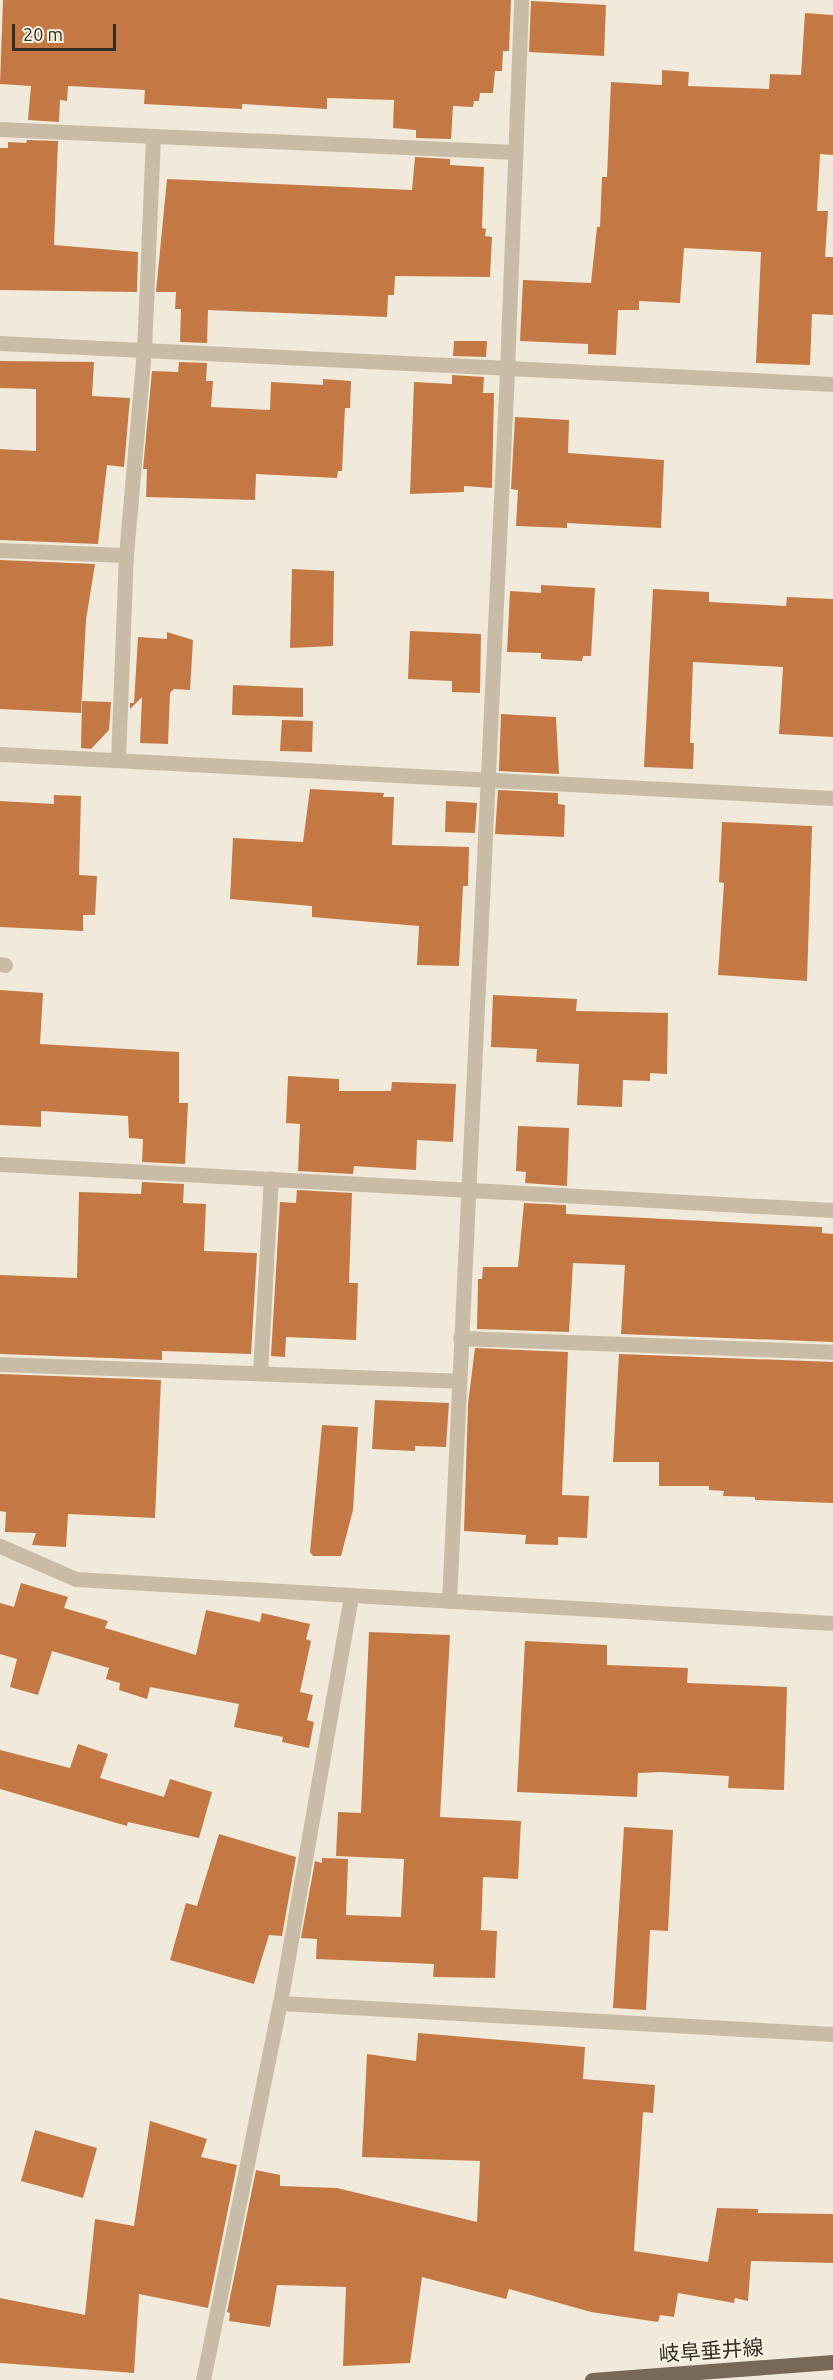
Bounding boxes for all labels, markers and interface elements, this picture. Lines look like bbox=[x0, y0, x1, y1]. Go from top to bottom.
scale bar bbox=[15, 12, 118, 50]
text: 20 m bbox=[23, 24, 63, 44]
street label: 岐阜垂井線 bbox=[658, 2334, 764, 2366]

